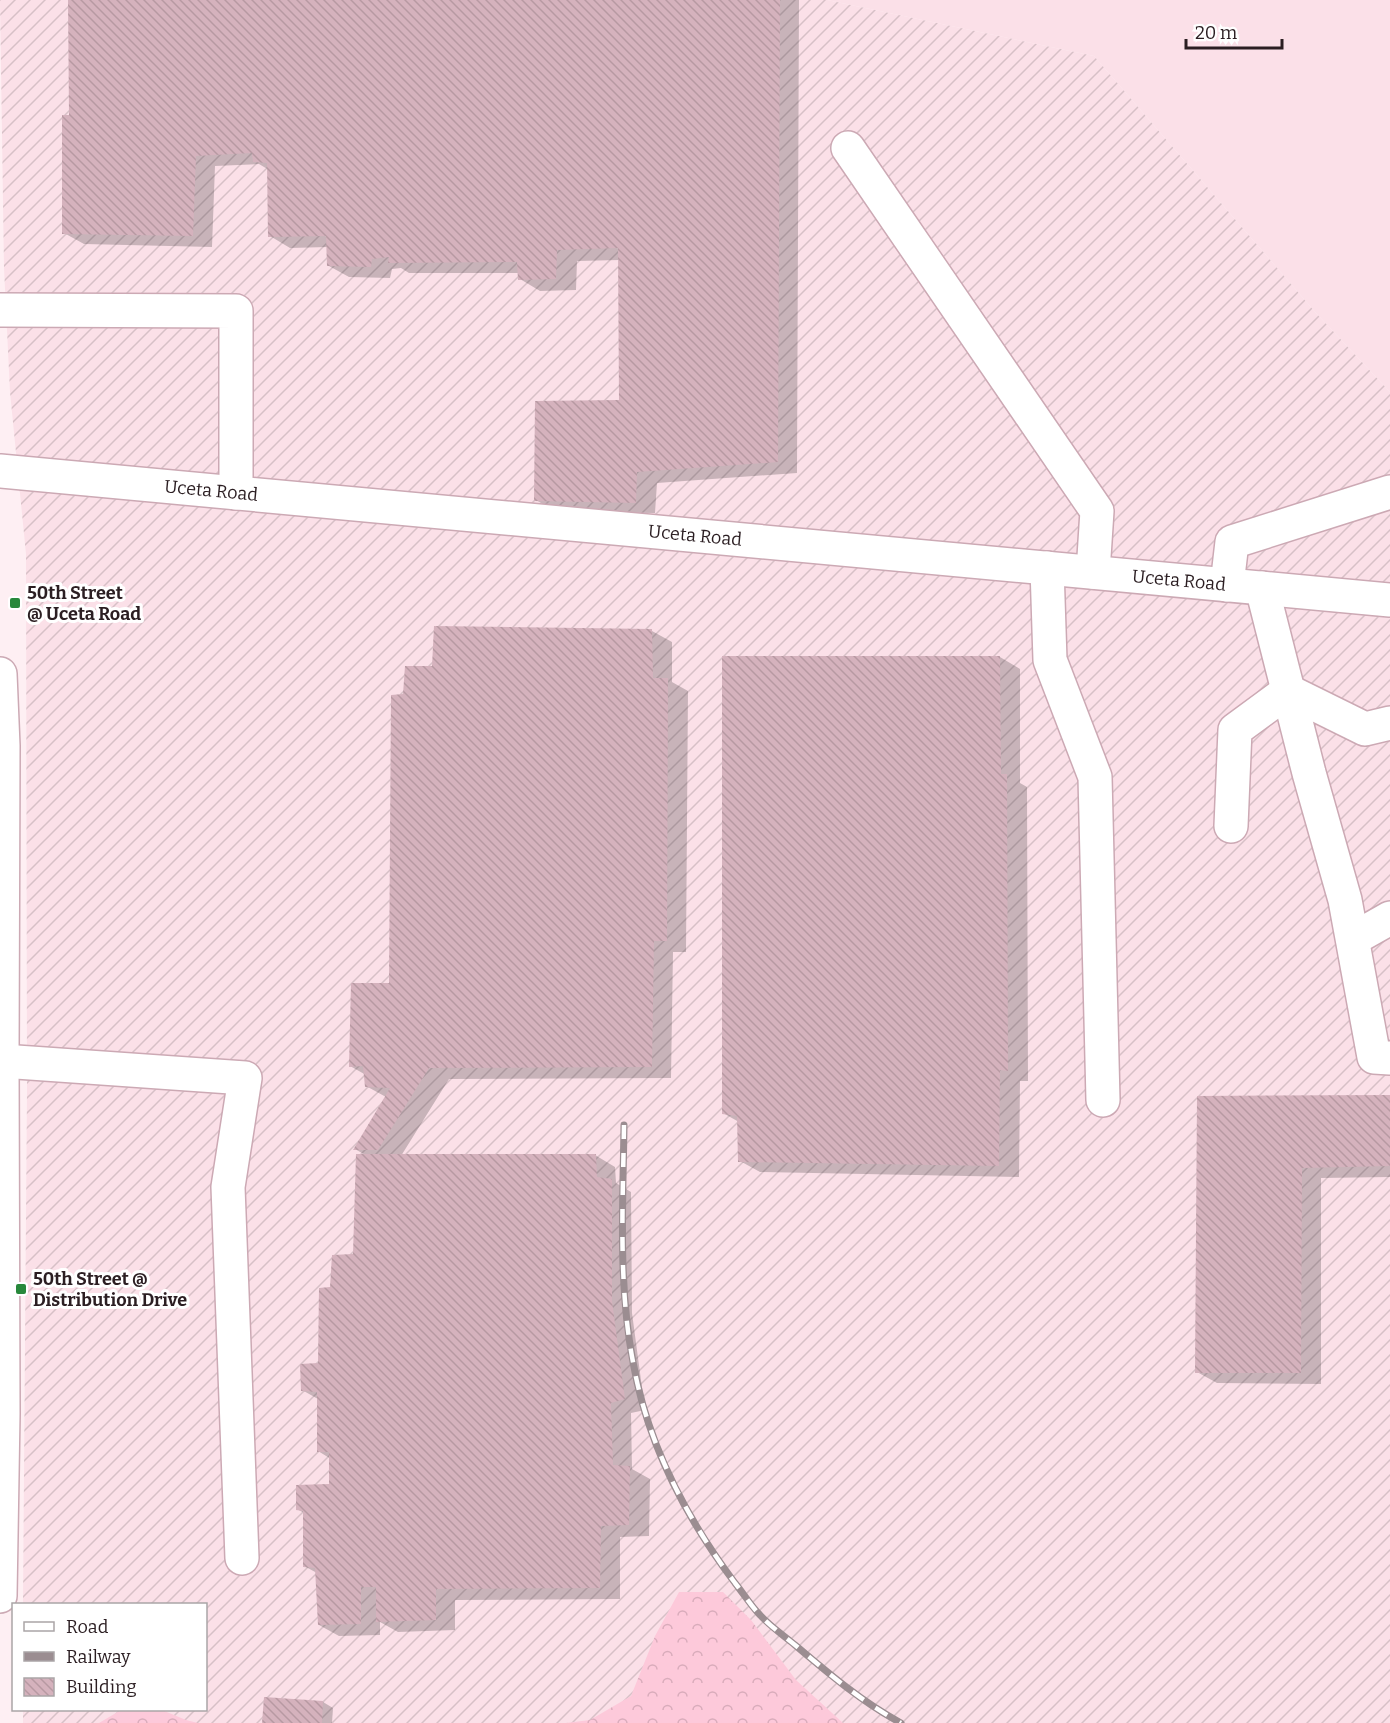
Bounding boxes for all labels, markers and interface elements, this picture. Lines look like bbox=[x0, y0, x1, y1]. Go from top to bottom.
scale bar bbox=[1186, 12, 1282, 50]
text: 20 m bbox=[1195, 22, 1237, 44]
street label: Uceta Road bbox=[163, 475, 259, 506]
street label: Uceta Road bbox=[647, 520, 743, 551]
street label: Uceta Road bbox=[1131, 565, 1227, 596]
place label: 50th Street @ Uceta Road bbox=[27, 582, 141, 625]
marker: 50th Street @ Uceta Road bbox=[8, 596, 22, 610]
place label: 50th Street @ Distribution Drive bbox=[33, 1268, 187, 1311]
marker: 50th Street @ Distribution Drive bbox=[14, 1282, 28, 1296]
legend bbox=[12, 1603, 207, 1711]
text: Road bbox=[66, 1616, 109, 1638]
text: Railway bbox=[66, 1646, 131, 1668]
text: Building bbox=[66, 1676, 137, 1698]

